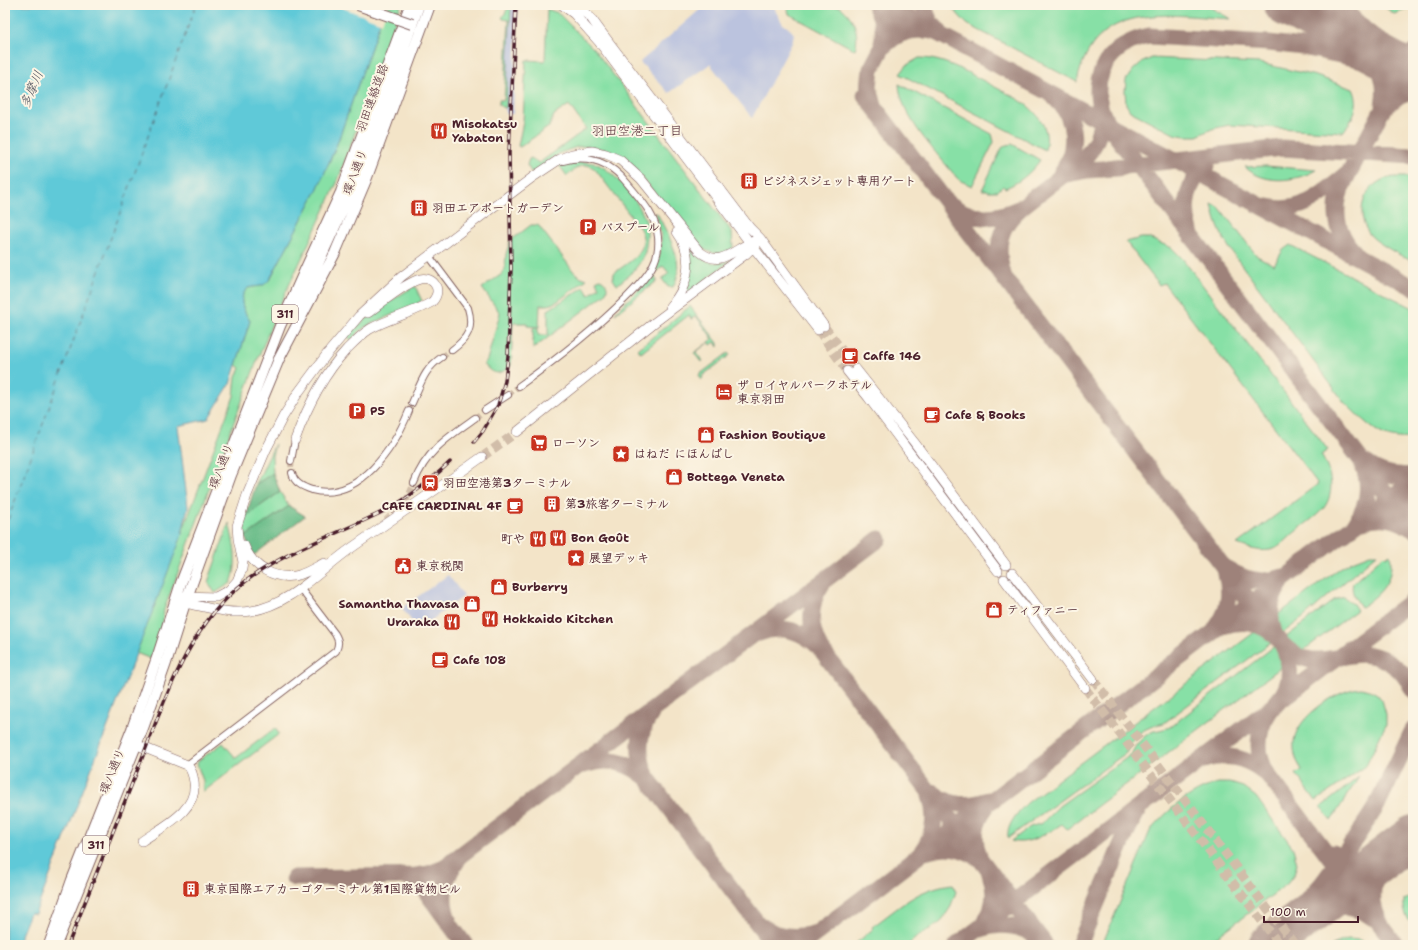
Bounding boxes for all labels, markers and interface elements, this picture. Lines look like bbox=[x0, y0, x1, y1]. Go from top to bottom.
street label: 羽田連絡道路 bbox=[352, 61, 392, 135]
water label: 多摩川 bbox=[16, 68, 47, 110]
place label: Misokatsu Yabaton bbox=[452, 116, 517, 146]
restaurant icon: Misokatsu Yabaton bbox=[429, 121, 449, 141]
district label: 羽田空港二丁目 bbox=[591, 122, 683, 139]
street label: 環八通り bbox=[339, 147, 371, 197]
building icon: ビジネスジェット専用ゲート bbox=[739, 171, 759, 191]
place label: ビジネスジェット専用ゲート bbox=[762, 173, 917, 189]
building icon: 羽田エアポートガーデン bbox=[409, 198, 429, 218]
place label: 羽田エアポートガーデン bbox=[432, 200, 564, 216]
parking icon: バスプール bbox=[578, 217, 598, 237]
place label: バスプール bbox=[601, 219, 660, 235]
road number: 311 bbox=[272, 305, 298, 323]
cafe icon: Caffe 146 bbox=[840, 346, 860, 366]
place label: Caffe 146 bbox=[863, 348, 921, 364]
place label: ザ ロイヤルパークホテル 東京羽田 bbox=[737, 377, 872, 407]
hotel icon: ザ ロイヤルパークホテル 東京羽田 bbox=[714, 382, 734, 402]
parking icon: P5 bbox=[347, 401, 367, 421]
place label: P5 bbox=[370, 403, 385, 419]
cafe icon: Cafe & Books bbox=[922, 405, 942, 425]
place label: Cafe & Books bbox=[945, 407, 1026, 423]
shop icon: Fashion Boutique bbox=[696, 425, 716, 445]
place label: Fashion Boutique bbox=[719, 427, 826, 443]
supermarket icon: ローソン bbox=[529, 433, 549, 453]
place label: ローソン bbox=[552, 435, 600, 451]
street label: 環八通り bbox=[205, 441, 237, 491]
place icon: はねだ にほんばし bbox=[611, 444, 631, 464]
place label: はねだ にほんばし bbox=[634, 446, 734, 462]
shop icon: Bottega Veneta bbox=[664, 467, 684, 487]
place label: Bottega Veneta bbox=[687, 469, 786, 485]
station icon: 羽田空港第3ターミナル bbox=[420, 473, 440, 493]
place label: 羽田空港第3ターミナル bbox=[443, 475, 571, 491]
building icon: 第3旅客ターミナル bbox=[542, 494, 562, 514]
cafe icon: CAFE CARDINAL 4F bbox=[505, 496, 525, 516]
place label: 第3旅客ターミナル bbox=[565, 496, 669, 512]
place label: CAFE CARDINAL 4F bbox=[382, 498, 502, 514]
restaurant icon: Bon Goût bbox=[548, 528, 568, 548]
restaurant icon: 町や bbox=[528, 529, 548, 549]
place label: Bon Goût bbox=[571, 530, 629, 546]
place label: 町や bbox=[501, 531, 525, 547]
place icon: 展望デッキ bbox=[566, 548, 586, 568]
place label: 展望デッキ bbox=[589, 550, 649, 566]
public building icon: 東京税関 bbox=[393, 556, 413, 576]
place label: 東京税関 bbox=[416, 558, 464, 574]
shop icon: Burberry bbox=[489, 577, 509, 597]
place label: Burberry bbox=[512, 579, 568, 595]
shop icon: Samantha Thavasa bbox=[462, 594, 482, 614]
place label: Samantha Thavasa bbox=[338, 596, 460, 612]
shop icon: ティファニー bbox=[984, 600, 1004, 620]
place label: ティファニー bbox=[1007, 602, 1078, 618]
restaurant icon: Hokkaido Kitchen bbox=[480, 609, 500, 629]
place label: Hokkaido Kitchen bbox=[503, 611, 613, 627]
restaurant icon: Uraraka bbox=[442, 612, 462, 632]
place label: Uraraka bbox=[387, 614, 440, 630]
cafe icon: Cafe 108 bbox=[430, 650, 450, 670]
place label: Cafe 108 bbox=[453, 652, 506, 668]
street label: 環八通り bbox=[96, 746, 128, 796]
road number: 311 bbox=[83, 836, 109, 854]
building icon: 東京国際エアカーゴターミナル第1国際貨物ビル bbox=[181, 879, 201, 899]
place label: 東京国際エアカーゴターミナル第1国際貨物ビル bbox=[204, 881, 461, 897]
scale bar bbox=[1264, 898, 1358, 924]
text: 100 m bbox=[1270, 904, 1306, 920]

